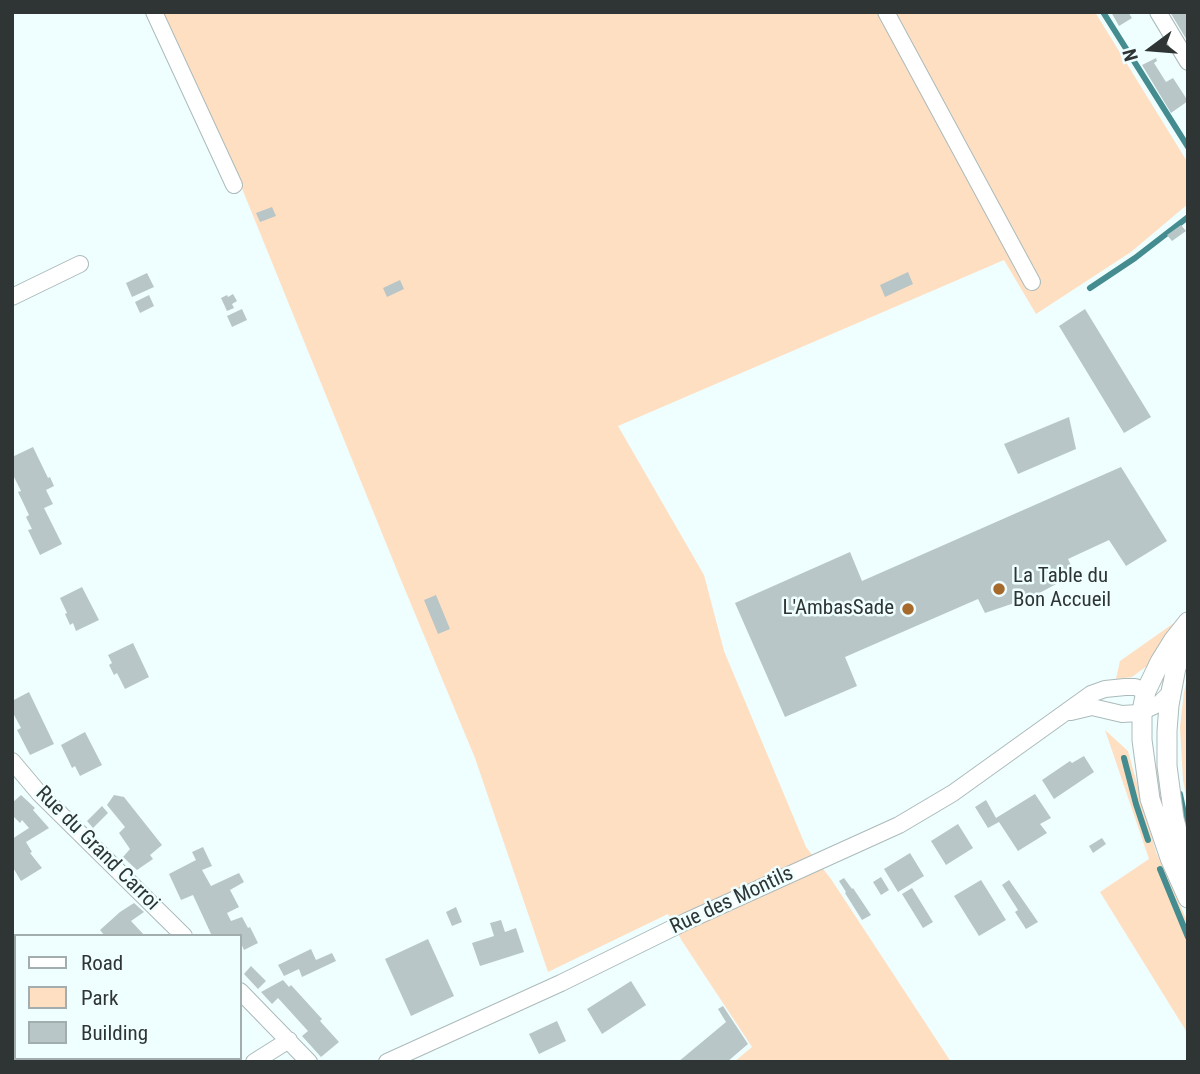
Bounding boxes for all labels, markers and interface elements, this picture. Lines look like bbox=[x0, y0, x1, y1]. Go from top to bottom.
north arrow bbox=[1116, 14, 1186, 84]
text: N bbox=[1118, 46, 1143, 64]
place label: La Table du Bon Accueil bbox=[1013, 564, 1111, 614]
marker: La Table du Bon Accueil bbox=[991, 581, 1007, 597]
place label: L'AmbasSade bbox=[782, 596, 894, 622]
marker: L'AmbasSade bbox=[900, 601, 916, 617]
street label: Rue du Grand Carroi bbox=[30, 782, 164, 916]
street label: Rue des Montils bbox=[667, 862, 797, 940]
legend bbox=[14, 934, 242, 1060]
text: Road bbox=[81, 951, 123, 975]
text: Park bbox=[81, 986, 118, 1010]
text: Building bbox=[81, 1021, 148, 1045]

